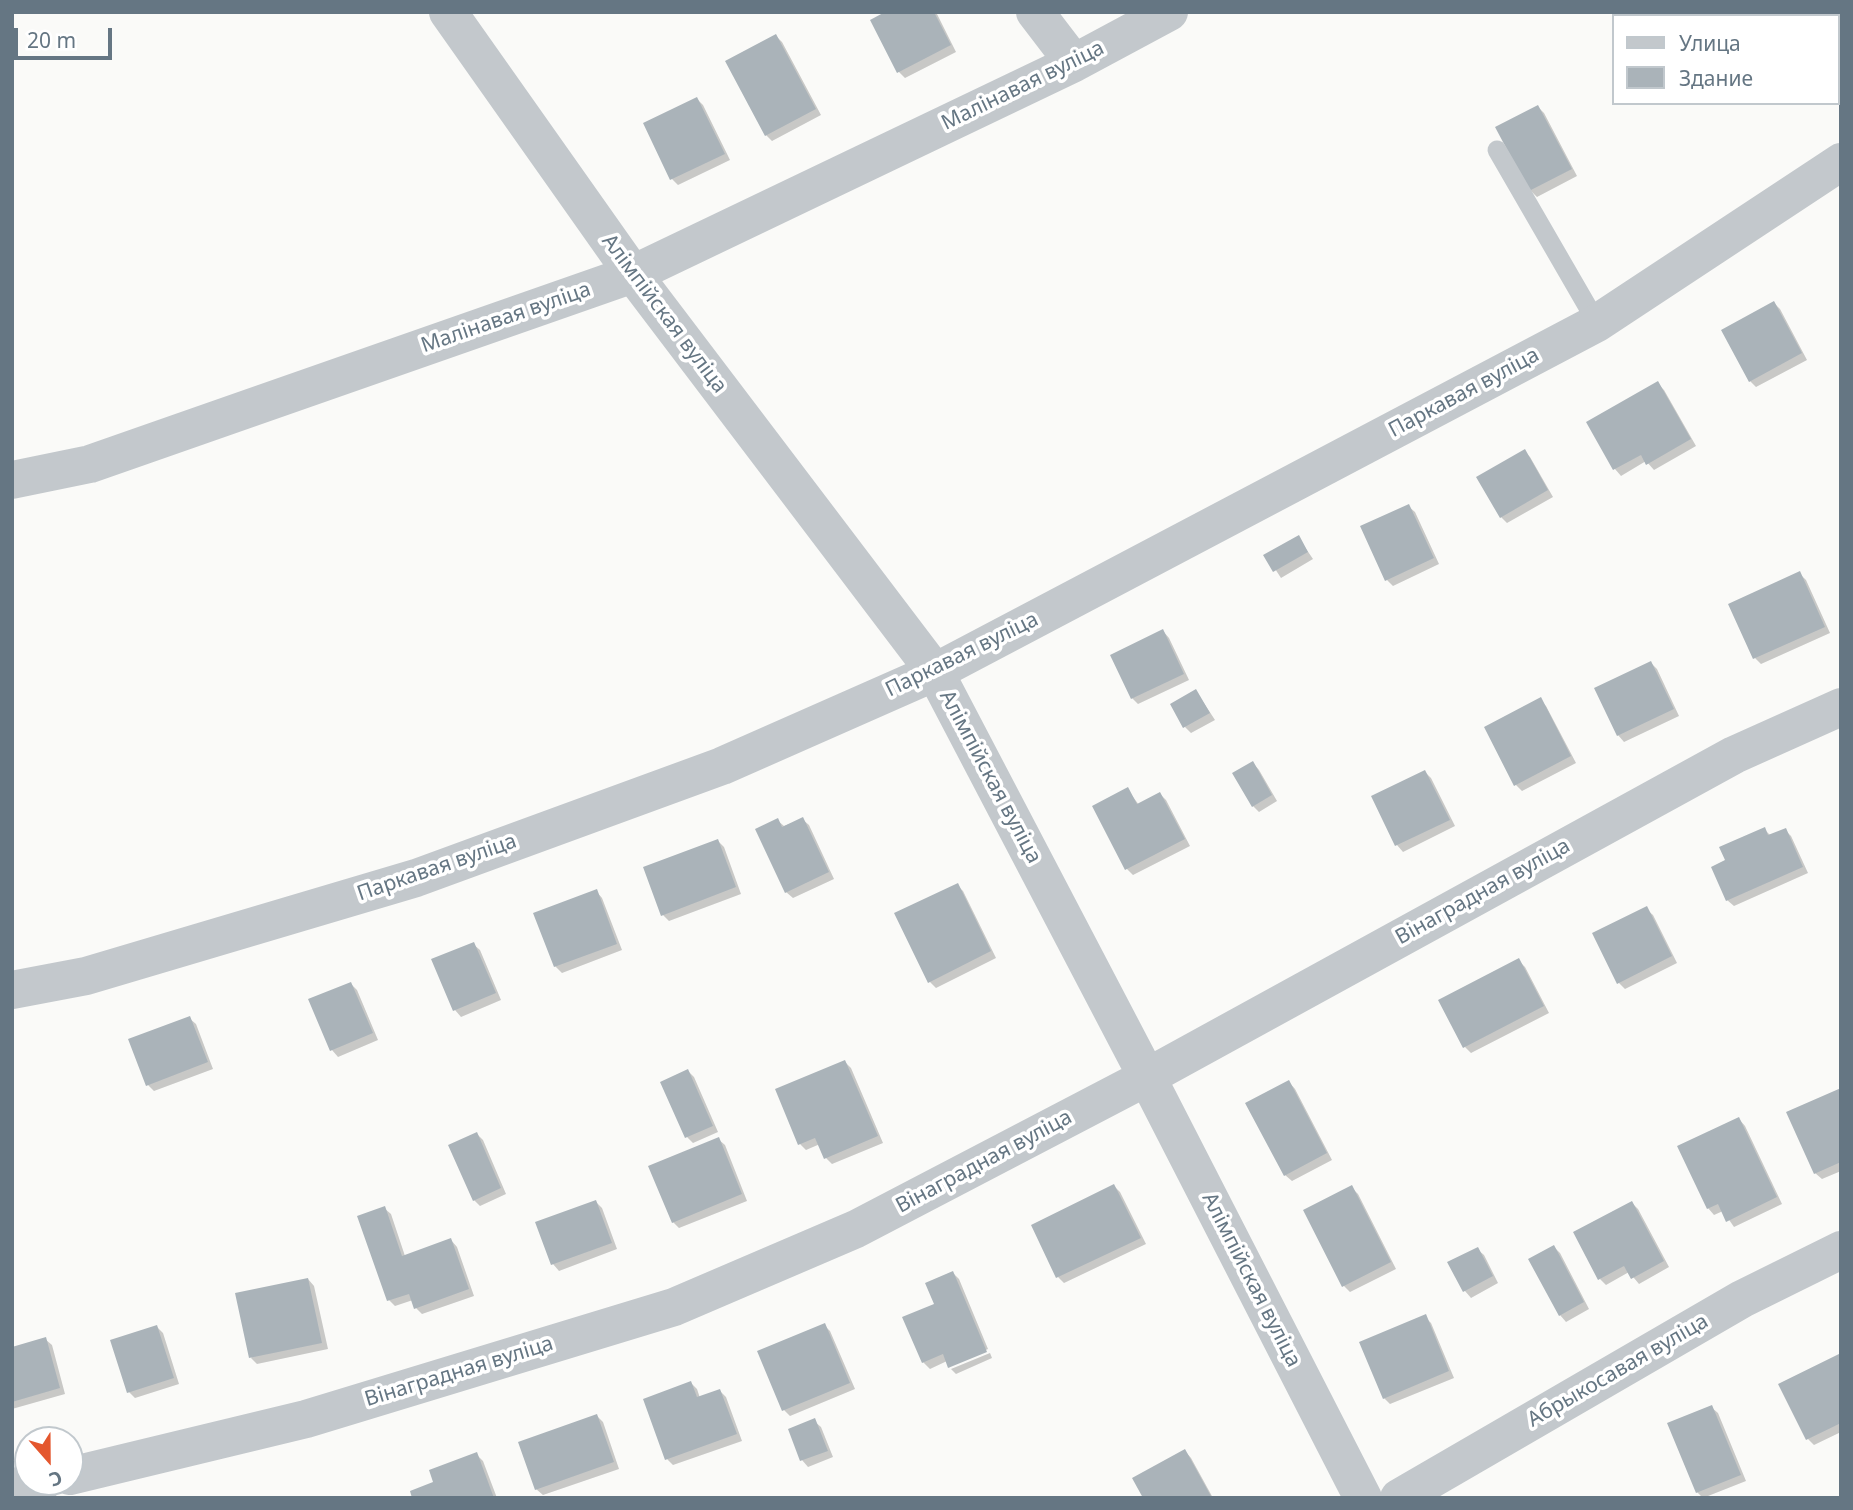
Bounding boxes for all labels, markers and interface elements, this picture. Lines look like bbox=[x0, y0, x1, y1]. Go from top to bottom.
scale bar bbox=[18, 14, 116, 58]
legend bbox=[1612, 14, 1839, 105]
text: 20 m bbox=[27, 26, 76, 54]
text: Улица bbox=[1679, 29, 1741, 57]
street label: Малінавая вуліца bbox=[938, 36, 1108, 136]
text: Здание bbox=[1679, 64, 1753, 92]
street label: Алімпійская вуліца bbox=[596, 230, 732, 398]
street label: Малінавая вуліца bbox=[418, 277, 594, 359]
street label: Паркавая вуліца bbox=[1384, 343, 1544, 443]
street label: Паркавая вуліца bbox=[881, 607, 1043, 703]
street label: Алімпійская вуліца bbox=[934, 686, 1046, 868]
street label: Паркавая вуліца bbox=[354, 829, 520, 907]
street label: Вінаградная вуліца bbox=[1391, 834, 1575, 950]
street label: Вінаградная вуліца bbox=[892, 1105, 1076, 1219]
street label: Алімпійская вуліца bbox=[1196, 1189, 1306, 1371]
street label: Абрыкосавая вуліца bbox=[1523, 1309, 1713, 1433]
street label: Вінаградная вуліца bbox=[362, 1331, 556, 1413]
north arrow bbox=[14, 1426, 84, 1496]
text: С bbox=[45, 1464, 66, 1493]

